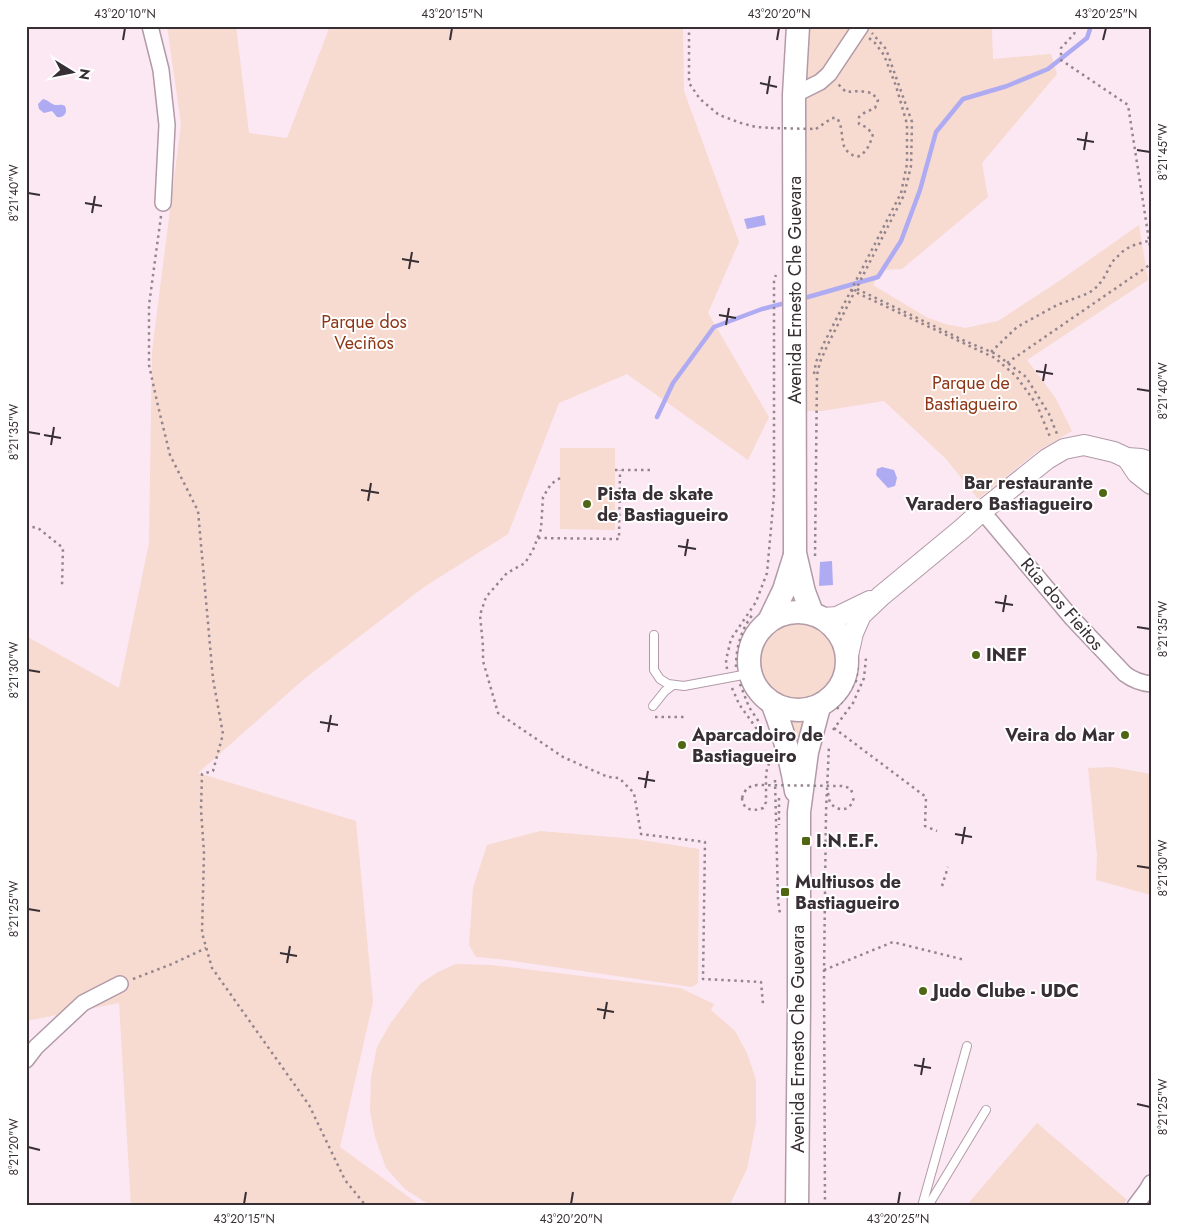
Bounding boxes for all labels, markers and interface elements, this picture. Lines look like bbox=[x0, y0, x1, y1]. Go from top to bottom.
text: 43°20'10"N bbox=[94, 5, 156, 23]
text: 43°20'15"N bbox=[421, 5, 483, 23]
text: 43°20'20"N bbox=[747, 5, 811, 23]
text: 43°20'25"N bbox=[1075, 5, 1137, 23]
north arrow bbox=[48, 48, 98, 98]
text: N bbox=[74, 67, 96, 81]
text: 8°21'45"W bbox=[1154, 124, 1172, 180]
text: 8°21'40"W bbox=[5, 164, 23, 222]
street label: Avenida Ernesto Che Guevara bbox=[782, 176, 808, 404]
park label: Parque dos Veciños bbox=[321, 309, 407, 356]
text: 8°21'40"W bbox=[1154, 362, 1172, 420]
park label: Parque de Bastiagueiro bbox=[924, 370, 1018, 417]
text: 8°21'35"W bbox=[5, 404, 23, 460]
place label: Bar restaurante Varadero Bastiagueiro bbox=[905, 470, 1093, 517]
place label: Pista de skate de Bastiagueiro bbox=[597, 481, 729, 528]
marker: Bar restaurante Varadero Bastiagueiro bbox=[1097, 487, 1109, 499]
marker: Pista de skate de Bastiagueiro bbox=[581, 498, 593, 510]
street label: Rúa dos Fieitos bbox=[1014, 552, 1110, 656]
text: 8°21'35"W bbox=[1154, 601, 1172, 657]
text: 8°21'30"W bbox=[5, 642, 23, 698]
place label: INEF bbox=[986, 642, 1027, 668]
marker: INEF bbox=[970, 649, 982, 661]
place label: Aparcadoiro de Bastiagueiro bbox=[691, 722, 823, 769]
place label: Veira do Mar bbox=[1004, 722, 1116, 748]
marker: Veira do Mar bbox=[1119, 729, 1131, 741]
marker: Aparcadoiro de Bastiagueiro bbox=[676, 739, 688, 751]
place label: I.N.E.F. bbox=[816, 828, 879, 854]
marker: I.N.E.F. bbox=[800, 835, 812, 847]
text: 8°21'30"W bbox=[1154, 840, 1172, 896]
place label: Multiusos de Bastiagueiro bbox=[795, 869, 901, 916]
text: 8°21'25"W bbox=[5, 881, 23, 937]
marker: Multiusos de Bastiagueiro bbox=[779, 886, 791, 898]
street label: Avenida Ernesto Che Guevara bbox=[785, 925, 811, 1153]
place label: Judo Clube - UDC bbox=[930, 978, 1079, 1004]
marker: Judo Clube - UDC bbox=[917, 985, 929, 997]
text: 8°21'25"W bbox=[1154, 1079, 1172, 1135]
text: 8°21'20"W bbox=[5, 1118, 23, 1176]
text: 43°20'15"N bbox=[213, 1210, 275, 1228]
text: 43°20'20"N bbox=[539, 1210, 603, 1228]
text: 43°20'25"N bbox=[867, 1210, 929, 1228]

